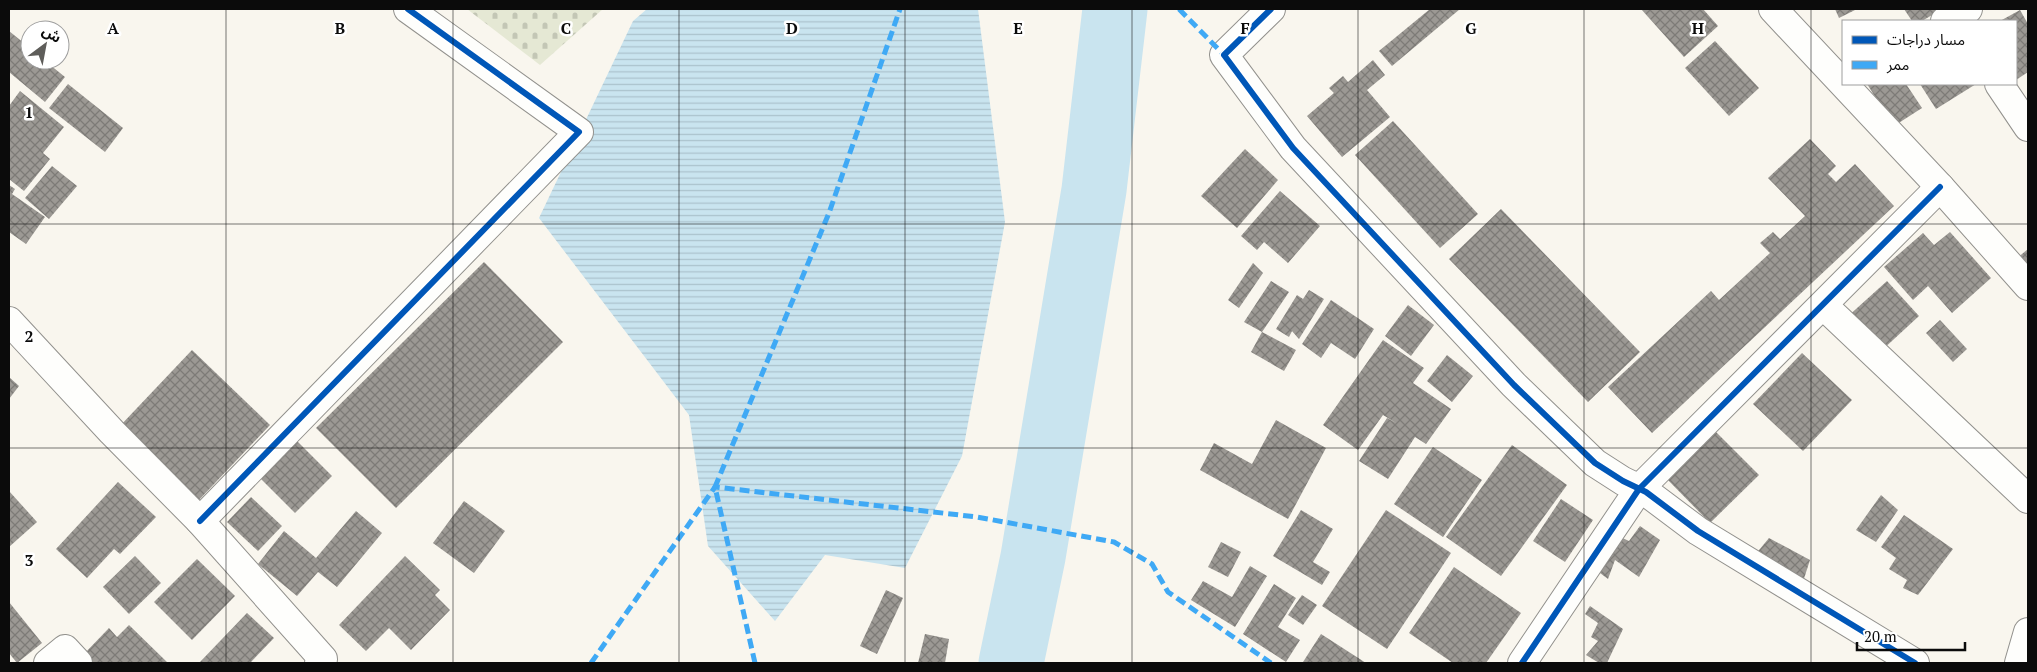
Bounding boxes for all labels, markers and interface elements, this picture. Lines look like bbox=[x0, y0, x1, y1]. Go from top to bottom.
text: A bbox=[107, 17, 119, 39]
text: B bbox=[335, 17, 345, 39]
text: C bbox=[561, 17, 571, 39]
text: D bbox=[786, 17, 798, 39]
text: E bbox=[1013, 17, 1023, 39]
text: F bbox=[1240, 17, 1250, 39]
text: G bbox=[1465, 17, 1477, 39]
text: H bbox=[1692, 17, 1704, 39]
north arrow bbox=[20, 20, 70, 70]
text: ش bbox=[39, 20, 65, 47]
legend bbox=[1842, 20, 2017, 85]
text: مسار دراجات bbox=[1887, 29, 1965, 49]
text: ممر bbox=[1886, 54, 1910, 74]
text: 1 bbox=[24, 101, 34, 123]
text: 2 bbox=[24, 325, 34, 347]
text: 3 bbox=[24, 549, 34, 571]
scale bar bbox=[1857, 620, 1964, 652]
text: 20 m bbox=[1864, 626, 1897, 646]

